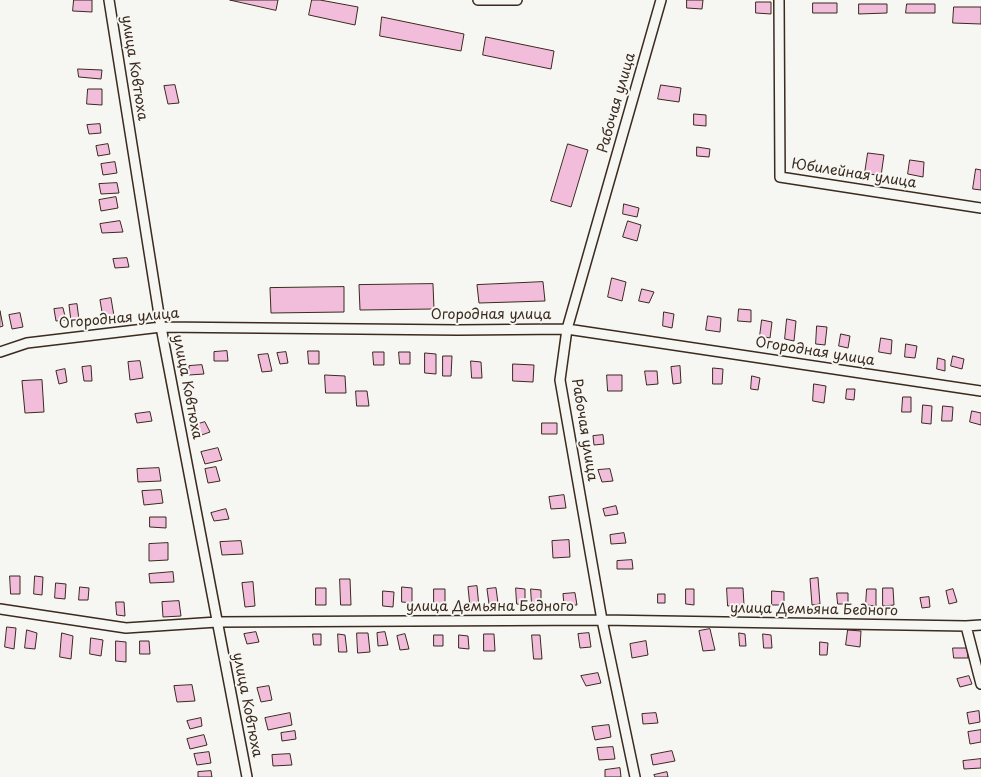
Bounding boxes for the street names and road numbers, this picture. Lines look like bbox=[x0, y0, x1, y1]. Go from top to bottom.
street label: улица Ковтюха bbox=[117, 14, 151, 122]
street label: Рабочая улица bbox=[595, 51, 639, 155]
street label: Юбилейная улица bbox=[790, 156, 918, 192]
street label: Огородная улица bbox=[58, 305, 180, 333]
street label: Огородная улица bbox=[431, 307, 551, 323]
street label: улица Ковтюха bbox=[169, 333, 205, 441]
street label: Огородная улица bbox=[754, 334, 876, 370]
street label: Рабочая улица bbox=[568, 378, 600, 482]
street label: улица Демьяна Бедного bbox=[406, 599, 574, 615]
street label: улица Демьяна Бедного bbox=[730, 600, 898, 620]
street label: улица Ковтюха bbox=[229, 651, 265, 759]

